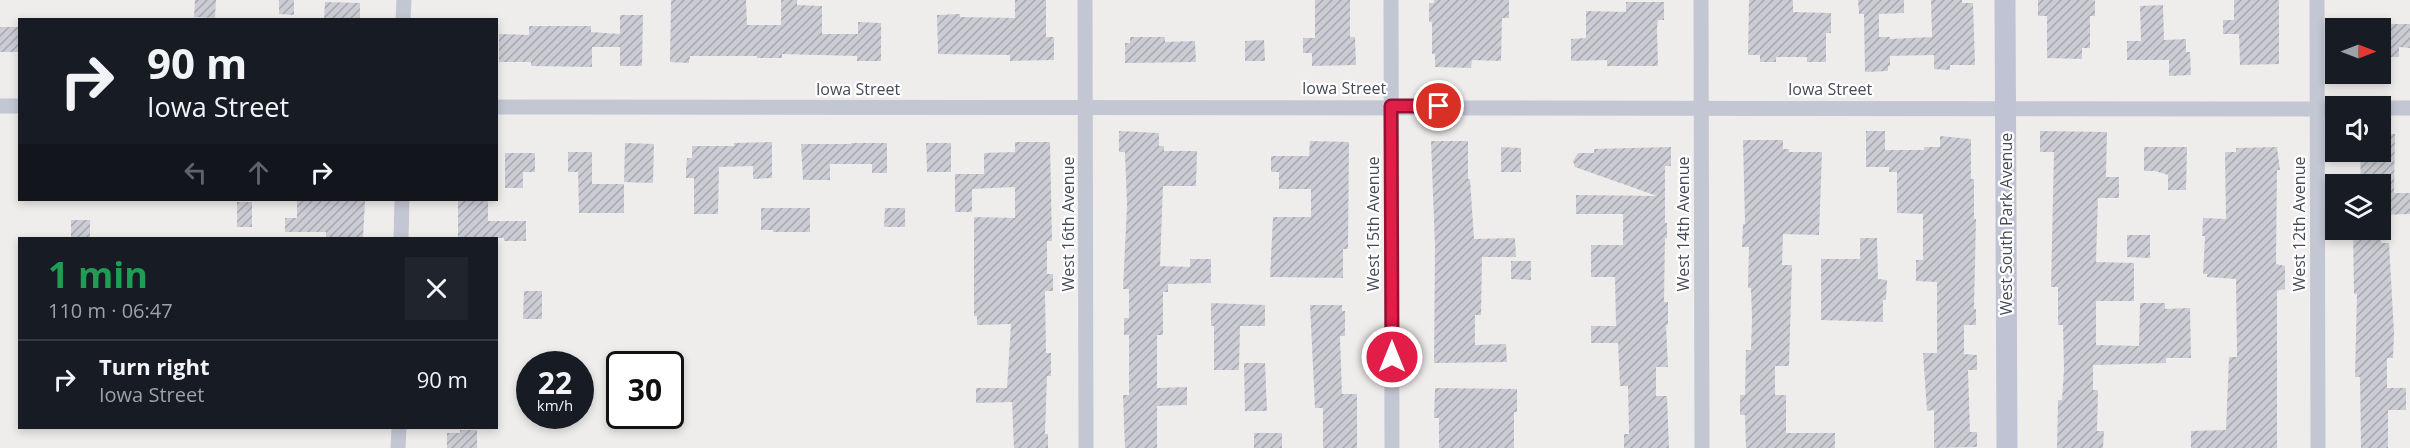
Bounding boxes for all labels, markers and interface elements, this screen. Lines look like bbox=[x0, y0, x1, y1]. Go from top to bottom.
north arrow bbox=[2325, 18, 2391, 84]
map controls bbox=[2325, 18, 2391, 240]
text: 90 m bbox=[147, 34, 247, 91]
icon: right bbox=[48, 42, 126, 120]
street label: Iowa Street bbox=[1302, 77, 1386, 99]
street label: Iowa Street bbox=[816, 78, 900, 100]
street label: Iowa Street bbox=[1788, 78, 1872, 100]
pin bbox=[1413, 80, 1464, 131]
text: Iowa Street bbox=[147, 88, 289, 125]
icon: arrive bbox=[1422, 89, 1455, 122]
button: sound bbox=[2325, 96, 2391, 162]
street label: West South Park Avenue bbox=[1995, 133, 2017, 315]
icon: left bbox=[179, 156, 212, 189]
icon: ahead bbox=[242, 156, 275, 189]
icon: right bbox=[305, 156, 338, 189]
street label: West 16th Avenue bbox=[1057, 157, 1079, 291]
street label: West 15th Avenue bbox=[1362, 157, 1384, 291]
street label: West 14th Avenue bbox=[1672, 157, 1694, 291]
street label: West 12th Avenue bbox=[2288, 157, 2310, 291]
button: layers bbox=[2325, 174, 2391, 240]
text: 1 min bbox=[48, 250, 148, 299]
button: close bbox=[405, 257, 468, 320]
text: 110 m · 06:47 bbox=[48, 297, 173, 324]
position arrow bbox=[1360, 325, 1424, 389]
text: Turn right bbox=[99, 351, 210, 381]
speed limit sign: 30 bbox=[606, 351, 684, 429]
text: 22 bbox=[538, 362, 572, 403]
icon: right bbox=[48, 363, 81, 396]
text: 90 m bbox=[417, 364, 468, 394]
text: Iowa Street bbox=[99, 381, 204, 408]
text: km/h bbox=[537, 395, 573, 415]

